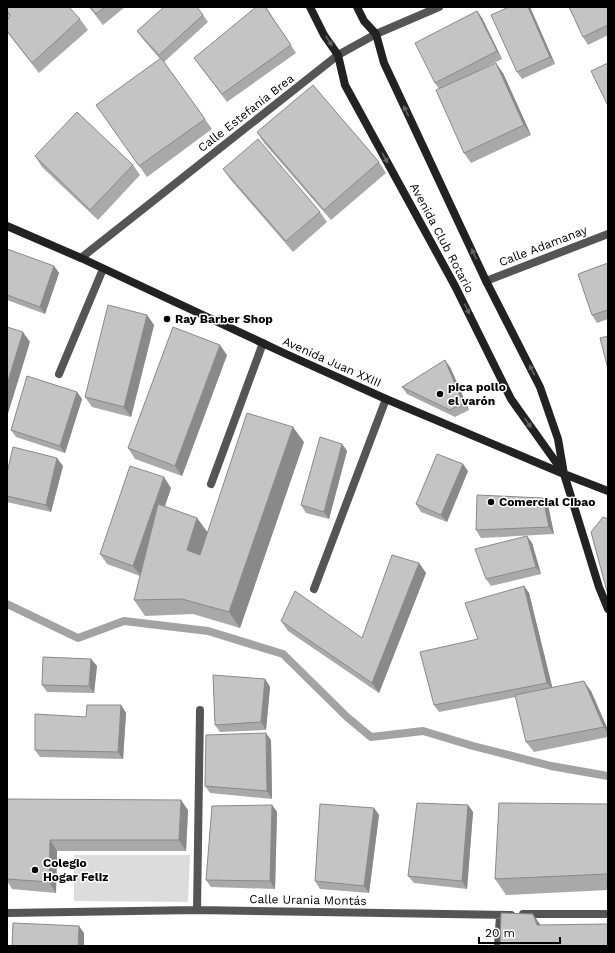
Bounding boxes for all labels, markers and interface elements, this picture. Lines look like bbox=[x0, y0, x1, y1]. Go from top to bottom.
one-way arrow bbox=[325, 36, 332, 47]
street label: Calle Estefanía Brea bbox=[195, 71, 297, 155]
one-way arrow bbox=[403, 105, 409, 117]
one-way arrow bbox=[381, 152, 388, 163]
street label: Avenida Club Rotario bbox=[407, 181, 477, 295]
street label: Calle Adamanay bbox=[497, 222, 590, 269]
one-way arrow bbox=[471, 248, 477, 260]
one-way arrow bbox=[464, 303, 470, 314]
place label: Ray Barber Shop bbox=[175, 312, 273, 326]
marker: Ray Barber Shop bbox=[162, 314, 172, 324]
street label: Avenida Juan XXIII bbox=[280, 334, 384, 390]
one-way arrow bbox=[528, 365, 535, 376]
place label: pica pollo el varón bbox=[448, 380, 506, 408]
marker: pica pollo el varón bbox=[435, 389, 445, 399]
one-way arrow bbox=[524, 418, 532, 428]
place label: Comercial Cibao bbox=[499, 495, 595, 509]
marker: Comercial Cibao bbox=[486, 497, 496, 507]
place label: Colegio Hogar Feliz bbox=[43, 856, 108, 884]
marker: Colegio Hogar Feliz bbox=[30, 865, 40, 875]
street label: Calle Urania Montás bbox=[249, 892, 367, 908]
scale bar bbox=[479, 919, 560, 945]
text: 20 m bbox=[485, 926, 515, 940]

